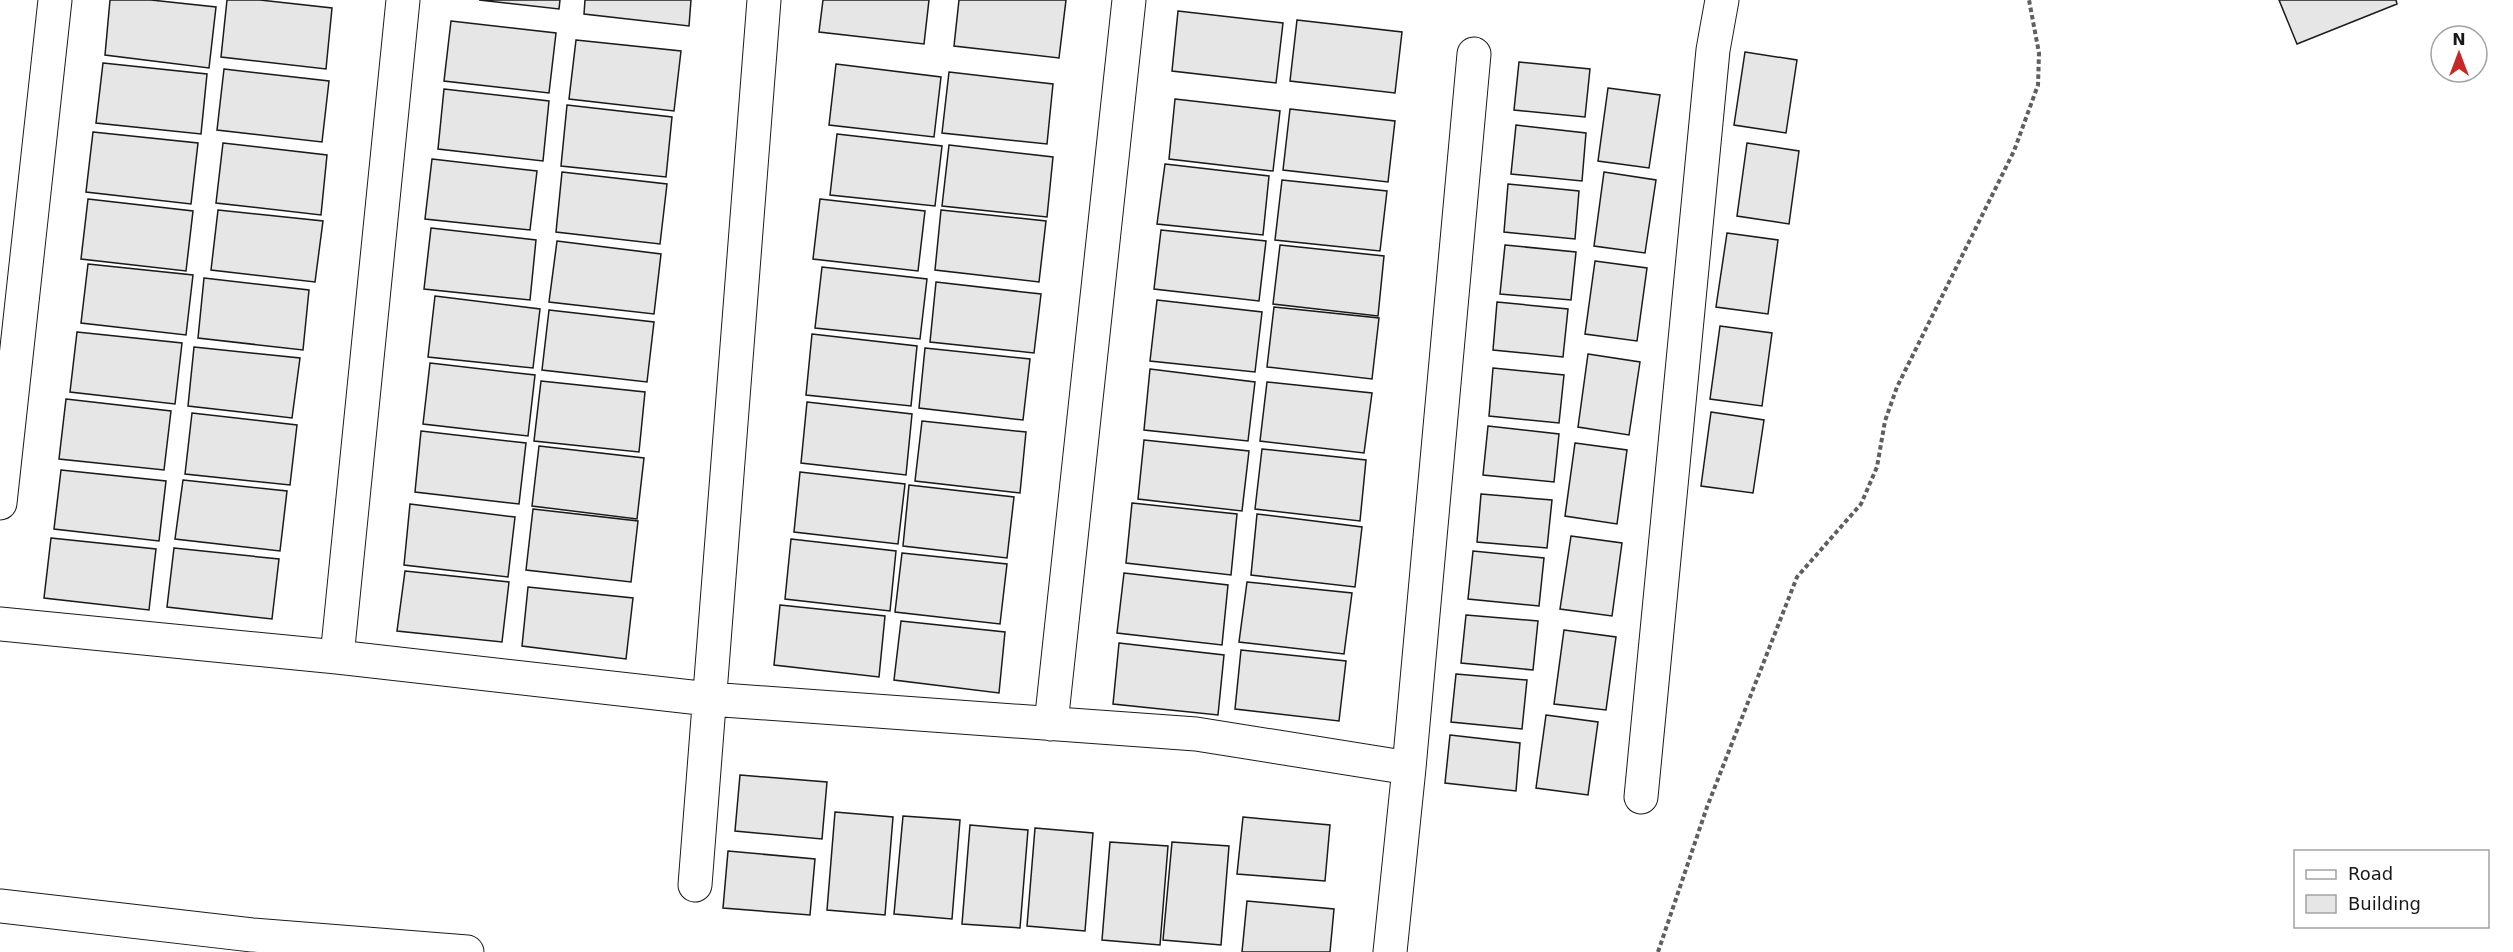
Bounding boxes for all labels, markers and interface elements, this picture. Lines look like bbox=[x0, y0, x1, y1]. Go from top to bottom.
north arrow bbox=[2429, 24, 2489, 84]
text: N bbox=[2452, 30, 2466, 49]
legend bbox=[2294, 850, 2489, 928]
text: Road bbox=[2348, 863, 2393, 884]
text: Building bbox=[2348, 893, 2421, 914]

